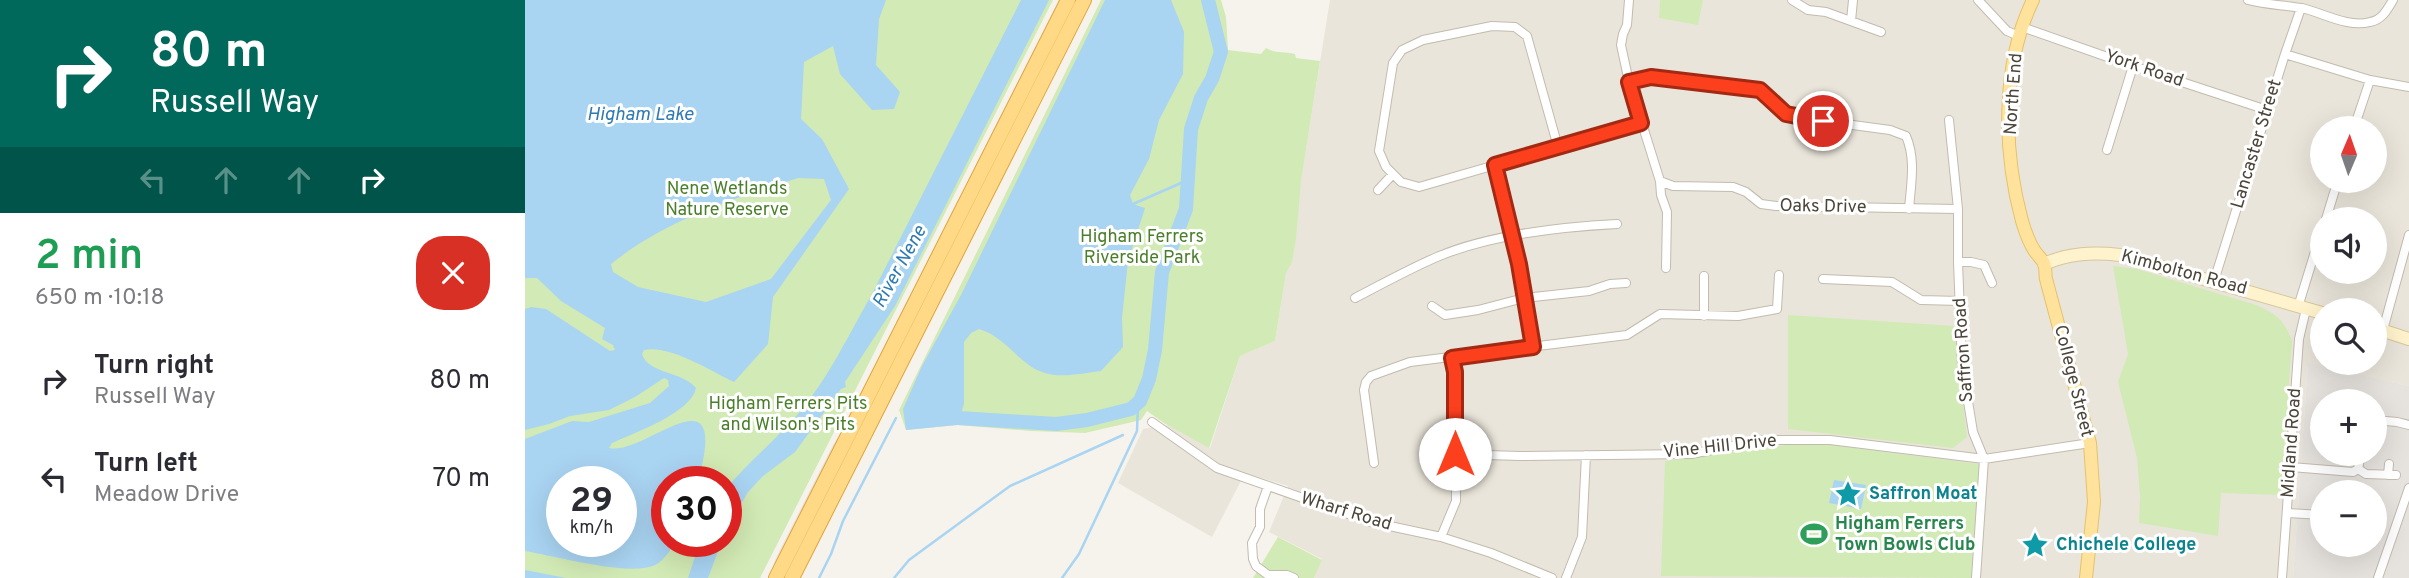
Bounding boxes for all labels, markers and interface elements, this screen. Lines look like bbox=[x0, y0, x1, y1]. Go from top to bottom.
text: 80 m bbox=[150, 23, 267, 85]
icon: right bbox=[35, 28, 126, 119]
street label: York Road bbox=[2101, 45, 2187, 93]
street label: North End bbox=[2000, 52, 2028, 136]
street label: Lancaster Street bbox=[2226, 77, 2288, 211]
text: Russell Way bbox=[150, 84, 319, 124]
pin bbox=[1793, 91, 1853, 151]
icon: arrive bbox=[1804, 102, 1842, 140]
water label: Higham Lake bbox=[587, 103, 693, 127]
north arrow bbox=[2310, 116, 2387, 192]
map controls bbox=[2310, 116, 2387, 557]
icon: left bbox=[134, 161, 172, 199]
icon: ahead bbox=[207, 161, 245, 199]
icon: ahead bbox=[280, 161, 318, 199]
icon: right bbox=[353, 161, 391, 199]
park label: Nene Wetlands Nature Reserve bbox=[665, 178, 789, 222]
street label: Oaks Drive bbox=[1779, 195, 1867, 219]
button: sound bbox=[2310, 207, 2387, 284]
water label: River Nene bbox=[868, 221, 933, 312]
park label: Higham Ferrers Riverside Park bbox=[1080, 226, 1204, 270]
text: 2 min bbox=[35, 231, 143, 284]
button: close bbox=[416, 236, 490, 310]
street label: Kimbolton Road bbox=[2118, 245, 2250, 301]
text: 650 m · 10:18 bbox=[35, 284, 165, 313]
street label: Saffron Road bbox=[1949, 297, 1979, 403]
button: search bbox=[2310, 298, 2387, 375]
street label: College Street bbox=[2048, 323, 2098, 439]
text: Turn right bbox=[94, 350, 214, 383]
icon: right bbox=[35, 362, 73, 400]
text: 80 m bbox=[430, 365, 490, 398]
text: Russell Way bbox=[94, 383, 216, 412]
street label: Midland Road bbox=[2277, 387, 2307, 499]
button: + bbox=[2310, 389, 2387, 466]
park label: Higham Ferrers Pits and Wilson's Pits bbox=[708, 393, 868, 437]
position arrow bbox=[1418, 417, 1492, 491]
street label: Vine Hill Drive bbox=[1662, 430, 1778, 464]
text: Turn left bbox=[94, 448, 198, 481]
icon: left bbox=[35, 460, 73, 498]
text: 70 m bbox=[432, 463, 490, 496]
speed limit sign: 30 bbox=[651, 466, 742, 557]
place icon: Saffron Moat bbox=[1833, 479, 1863, 509]
text: 29 bbox=[570, 480, 613, 524]
button: − bbox=[2310, 480, 2387, 557]
text: Meadow Drive bbox=[94, 481, 239, 510]
place label: Saffron Moat bbox=[1869, 483, 1977, 506]
street label: Wharf Road bbox=[1298, 487, 1394, 537]
place label: Higham Ferrers Town Bowls Club bbox=[1835, 513, 1975, 557]
text: km/h bbox=[570, 517, 613, 540]
sports icon: Higham Ferrers Town Bowls Club bbox=[1799, 519, 1829, 549]
place icon: Chichele College bbox=[2020, 530, 2050, 560]
place label: Chichele College bbox=[2056, 534, 2196, 557]

